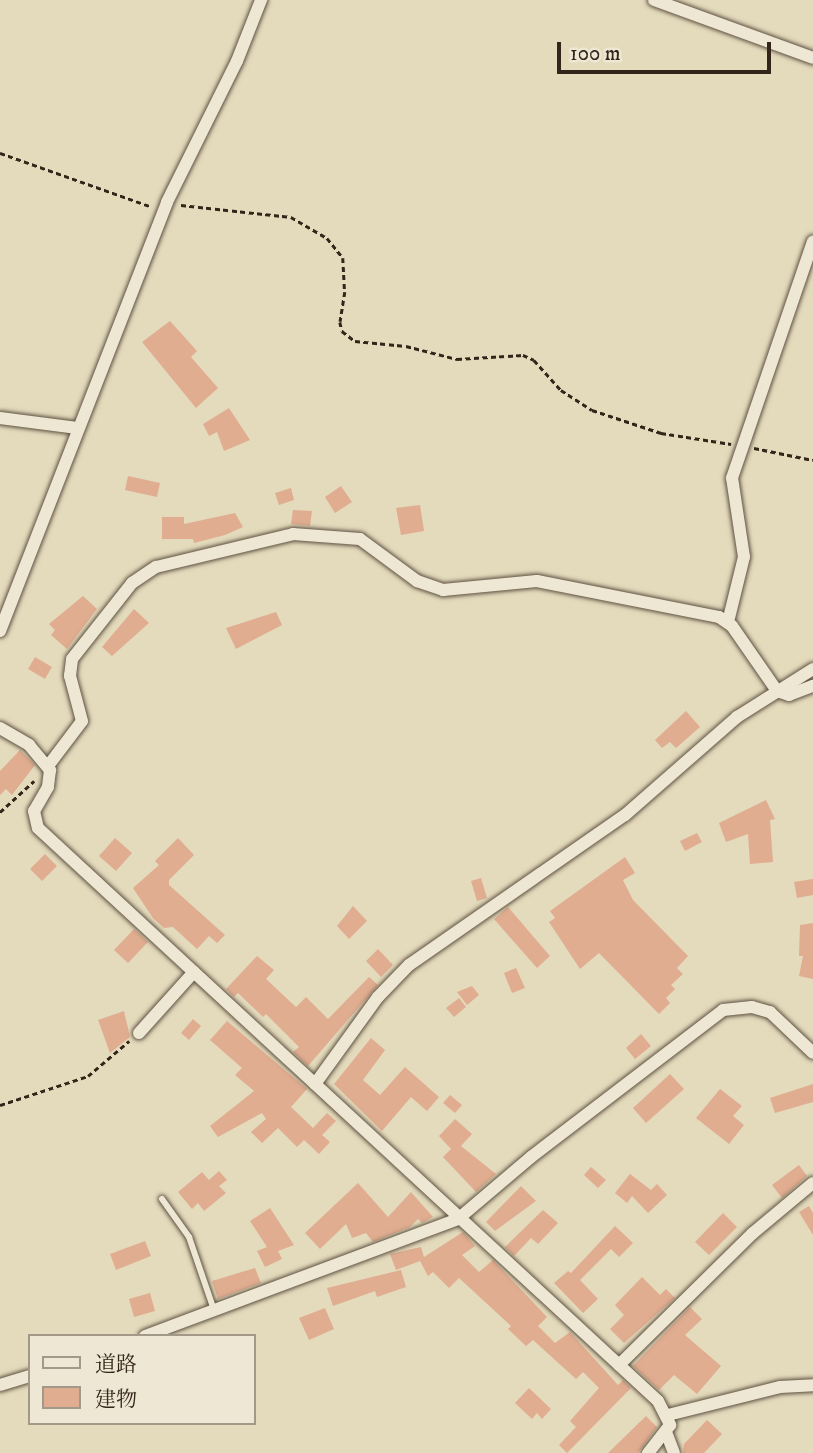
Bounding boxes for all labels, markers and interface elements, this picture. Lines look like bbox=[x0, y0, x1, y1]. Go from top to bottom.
scale bar bbox=[561, 28, 774, 72]
text: 100 m bbox=[570, 41, 621, 67]
legend bbox=[28, 1334, 256, 1425]
text: 道路 bbox=[95, 1352, 137, 1378]
text: 建物 bbox=[95, 1387, 137, 1413]

